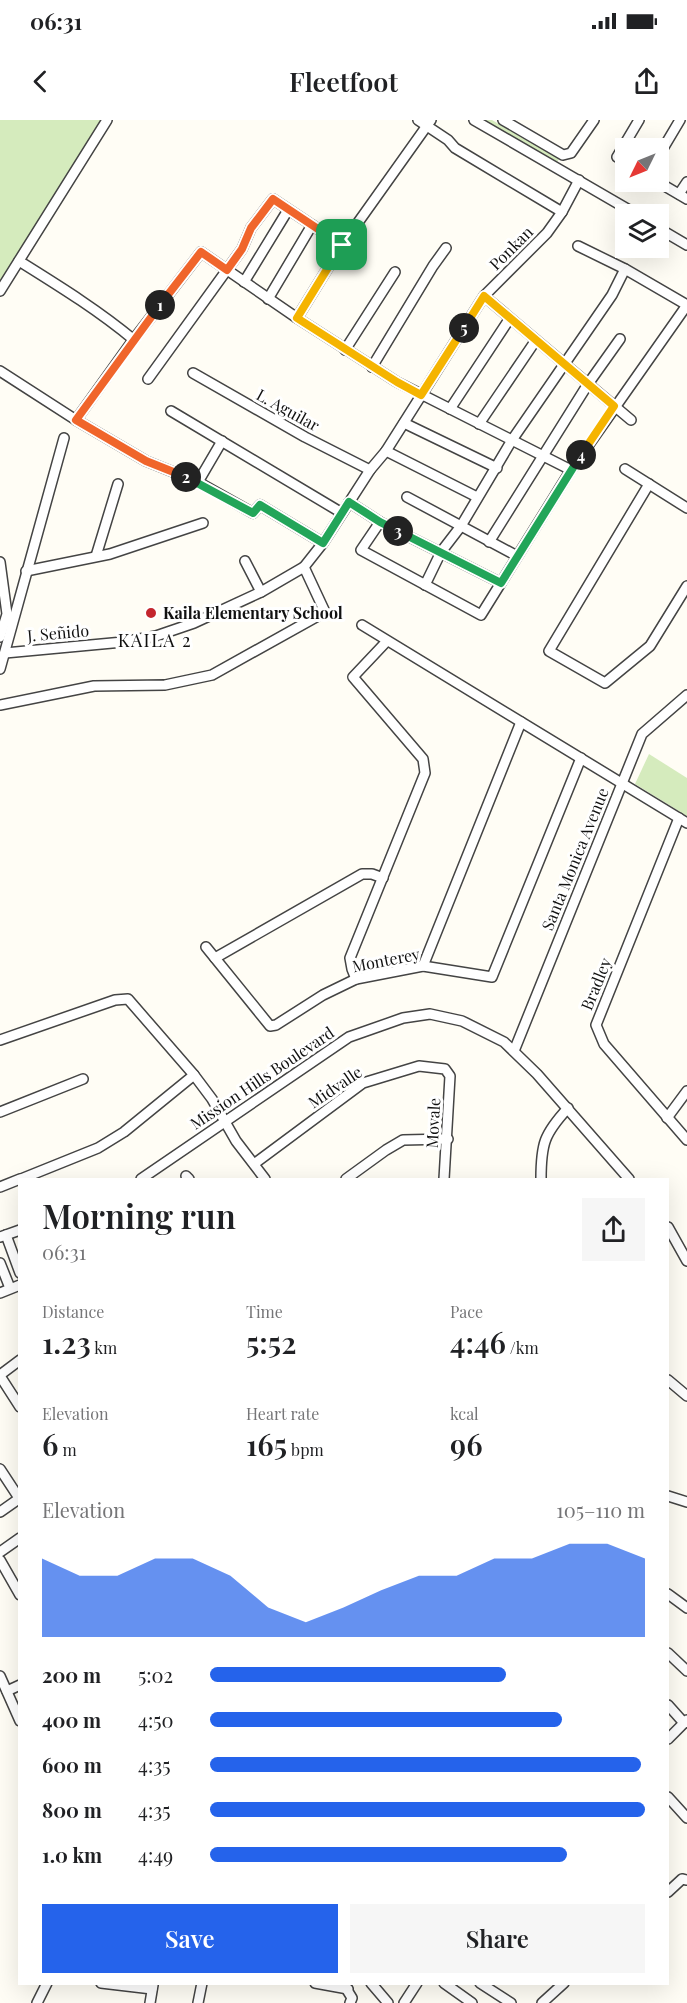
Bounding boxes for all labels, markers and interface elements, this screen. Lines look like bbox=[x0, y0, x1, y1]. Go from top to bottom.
text: 06:31 bbox=[30, 6, 82, 36]
text: Fleetfoot bbox=[289, 63, 398, 99]
icon: back bbox=[24, 65, 57, 98]
icon: share bbox=[630, 65, 663, 98]
north arrow bbox=[615, 138, 669, 192]
map controls bbox=[615, 138, 669, 258]
button: layers bbox=[615, 204, 669, 258]
pin bbox=[316, 219, 367, 270]
street label: Ponkan bbox=[484, 221, 537, 274]
icon: arrive bbox=[325, 228, 358, 261]
pin: 1 bbox=[145, 290, 175, 320]
text: 1 bbox=[157, 294, 163, 315]
pin: 5 bbox=[449, 313, 479, 343]
text: 5 bbox=[460, 317, 468, 338]
street label: L. Aguilar bbox=[253, 384, 324, 435]
pin: 4 bbox=[566, 440, 596, 470]
text: 4 bbox=[577, 444, 585, 465]
pin: 2 bbox=[171, 462, 201, 492]
text: 2 bbox=[182, 466, 190, 487]
pin: 3 bbox=[383, 516, 413, 546]
text: 3 bbox=[394, 520, 402, 541]
place label: Kaila Elementary School bbox=[163, 602, 343, 623]
marker: Kaila Elementary School bbox=[144, 606, 158, 620]
street label: J. Señido bbox=[25, 619, 90, 646]
district label: KAILA 2 bbox=[118, 628, 192, 652]
street label: Santa Monica Avenue bbox=[536, 784, 613, 933]
street label: Monterey bbox=[350, 943, 422, 976]
street label: Bradley bbox=[576, 955, 616, 1013]
street label: Mission Hills Boulevard bbox=[186, 1022, 338, 1134]
street label: Midvalle bbox=[304, 1061, 366, 1112]
street label: Movale bbox=[421, 1097, 444, 1149]
text: Morning run bbox=[42, 1193, 236, 1237]
button: share bbox=[582, 1198, 645, 1261]
text: 06:31 bbox=[42, 1238, 86, 1265]
text: Distance bbox=[42, 1301, 104, 1322]
text: Time bbox=[246, 1301, 283, 1322]
text: Pace bbox=[450, 1301, 483, 1322]
text: 1.23 bbox=[42, 1322, 91, 1362]
text: 5:52 bbox=[246, 1322, 296, 1362]
text: 4:46 bbox=[450, 1322, 506, 1362]
text: km bbox=[91, 1337, 117, 1358]
text: /km bbox=[506, 1337, 539, 1358]
text: Elevation bbox=[42, 1403, 109, 1424]
text: Heart rate bbox=[246, 1403, 319, 1424]
text: kcal bbox=[450, 1403, 479, 1424]
text: 6 bbox=[42, 1424, 58, 1464]
text: 165 bbox=[246, 1424, 287, 1464]
text: 96 bbox=[450, 1424, 483, 1464]
text: m bbox=[58, 1439, 77, 1460]
text: bpm bbox=[287, 1439, 324, 1460]
text: Elevation bbox=[42, 1496, 125, 1523]
text: 105–110 m bbox=[556, 1496, 645, 1523]
text: 200 m bbox=[42, 1661, 101, 1688]
text: 5:02 bbox=[138, 1661, 173, 1688]
text: 400 m bbox=[42, 1706, 101, 1733]
text: 4:50 bbox=[138, 1706, 174, 1733]
text: 600 m bbox=[42, 1751, 102, 1778]
text: 4:35 bbox=[138, 1751, 171, 1778]
text: 800 m bbox=[42, 1796, 102, 1823]
text: 4:35 bbox=[138, 1796, 171, 1823]
text: 1.0 km bbox=[42, 1841, 102, 1868]
text: 4:49 bbox=[138, 1841, 173, 1868]
button: Save bbox=[42, 1904, 338, 1973]
button: Share bbox=[350, 1904, 645, 1973]

